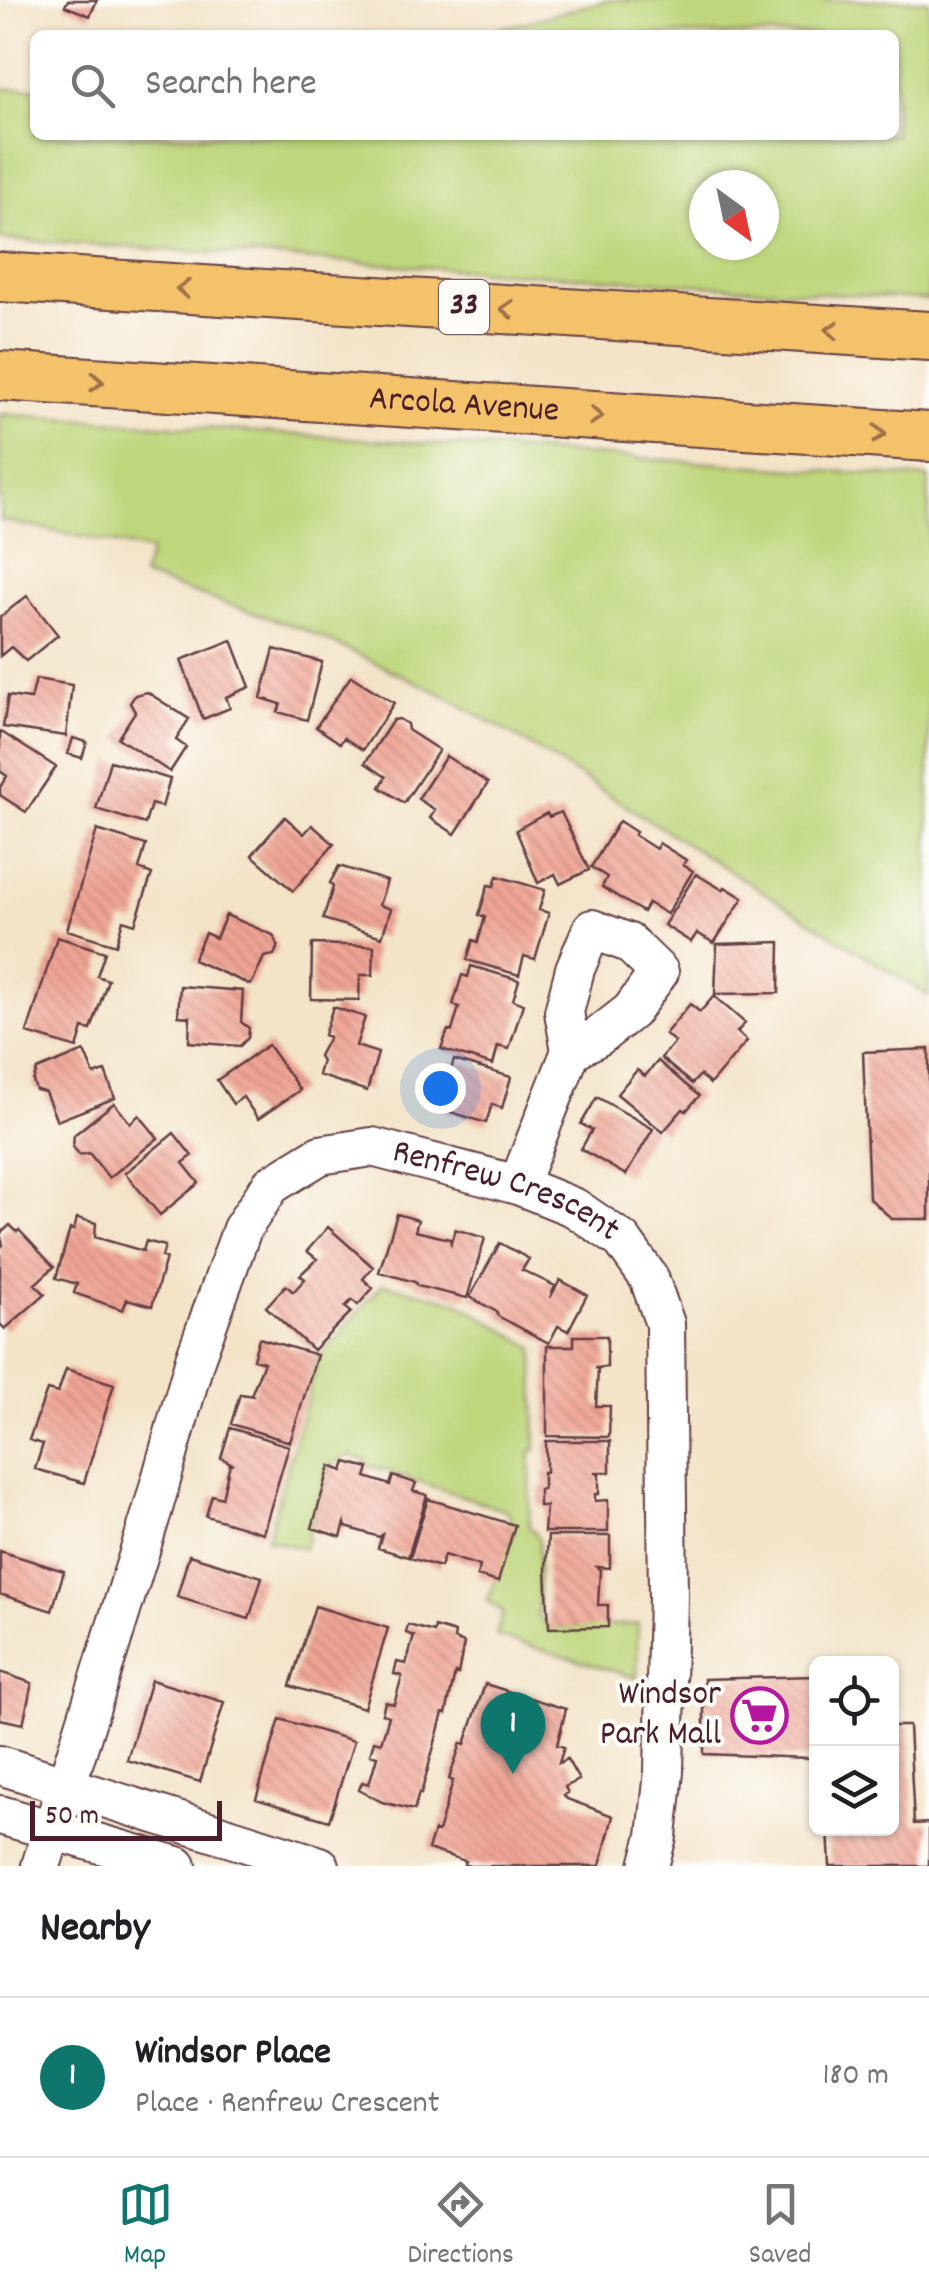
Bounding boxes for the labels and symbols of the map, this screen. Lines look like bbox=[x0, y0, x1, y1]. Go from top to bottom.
north arrow bbox=[689, 170, 779, 260]
one-way arrow bbox=[175, 279, 191, 300]
road number: 33 bbox=[439, 280, 489, 334]
one-way arrow bbox=[499, 299, 515, 321]
one-way arrow bbox=[823, 320, 839, 341]
one-way arrow bbox=[90, 371, 106, 393]
street label: Arcola Avenue bbox=[367, 375, 561, 438]
one-way arrow bbox=[589, 405, 605, 426]
one-way arrow bbox=[872, 424, 888, 445]
your location bbox=[415, 1063, 466, 1114]
street label: Renfrew Crescent bbox=[387, 1128, 629, 1256]
place label: Windsor Park Mall bbox=[600, 1671, 721, 1761]
supermarket icon: Windsor Park Mall bbox=[730, 1686, 790, 1746]
pin: 1 bbox=[480, 1692, 546, 1774]
scale bar bbox=[30, 1796, 222, 1840]

